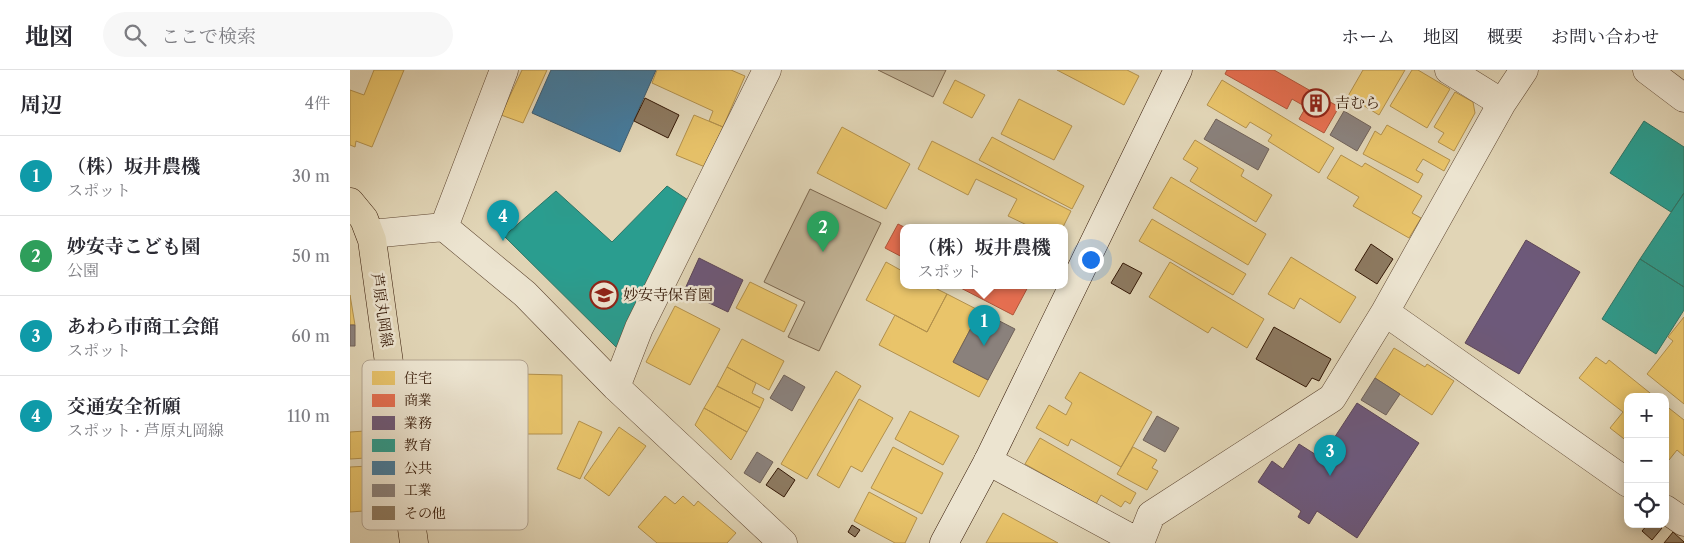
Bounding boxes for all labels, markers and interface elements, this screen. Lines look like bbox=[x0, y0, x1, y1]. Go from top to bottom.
search box bbox=[103, 12, 453, 57]
icon: search bbox=[121, 21, 149, 49]
text: 地図 bbox=[25, 22, 73, 51]
text: ここで検索 bbox=[161, 25, 256, 48]
text: ホーム bbox=[1341, 26, 1395, 48]
text: 地図 bbox=[1423, 26, 1459, 48]
text: 概要 bbox=[1487, 26, 1523, 48]
text: お問い合わせ bbox=[1551, 26, 1659, 48]
building icon: 吉むら bbox=[1301, 88, 1331, 118]
text: 周辺 bbox=[20, 92, 62, 117]
text: 4件 bbox=[305, 93, 330, 113]
place label: 吉むら bbox=[1335, 93, 1380, 112]
text: （株）坂井農機 bbox=[67, 155, 200, 178]
text: 1 bbox=[32, 166, 40, 186]
text: 30 m bbox=[292, 166, 330, 186]
text: スポット bbox=[67, 180, 131, 200]
pin: 4 bbox=[487, 200, 519, 241]
pin: 2 bbox=[807, 211, 839, 252]
popup bbox=[900, 224, 1068, 289]
text: 妙安寺こども園 bbox=[67, 235, 200, 258]
text: （株）坂井農機 bbox=[917, 236, 1051, 259]
text: 2 bbox=[31, 246, 41, 266]
text: 50 m bbox=[292, 246, 330, 266]
your location bbox=[1078, 247, 1104, 273]
text: 公園 bbox=[67, 260, 99, 280]
text: スポット bbox=[917, 261, 982, 281]
street label: 芦原丸岡線 bbox=[368, 271, 397, 348]
school or university icon: 妙安寺保育園 bbox=[589, 280, 619, 310]
place label: 妙安寺保育園 bbox=[623, 285, 713, 304]
pin: 1 bbox=[968, 305, 1000, 346]
text: あわら市商工会館 bbox=[67, 315, 219, 338]
text: 3 bbox=[31, 326, 41, 346]
text: 60 m bbox=[291, 326, 330, 346]
text: スポット bbox=[67, 340, 131, 360]
legend bbox=[362, 360, 528, 530]
text: 住宅 bbox=[404, 369, 432, 387]
text: 商業 bbox=[404, 391, 432, 409]
map controls bbox=[1624, 393, 1669, 528]
button: + bbox=[1624, 393, 1669, 438]
text: 交通安全祈願 bbox=[67, 395, 181, 418]
text: 4 bbox=[31, 406, 41, 426]
text: 110 m bbox=[287, 406, 330, 426]
text: 業務 bbox=[404, 414, 432, 432]
text: スポット · 芦原丸岡線 bbox=[67, 420, 224, 440]
pin: 3 bbox=[1314, 435, 1346, 476]
text: 教育 bbox=[404, 436, 432, 454]
button: − bbox=[1624, 438, 1669, 483]
text: 公共 bbox=[404, 459, 432, 477]
text: 工業 bbox=[404, 481, 432, 499]
button: locate bbox=[1624, 483, 1669, 528]
text: その他 bbox=[404, 504, 446, 522]

